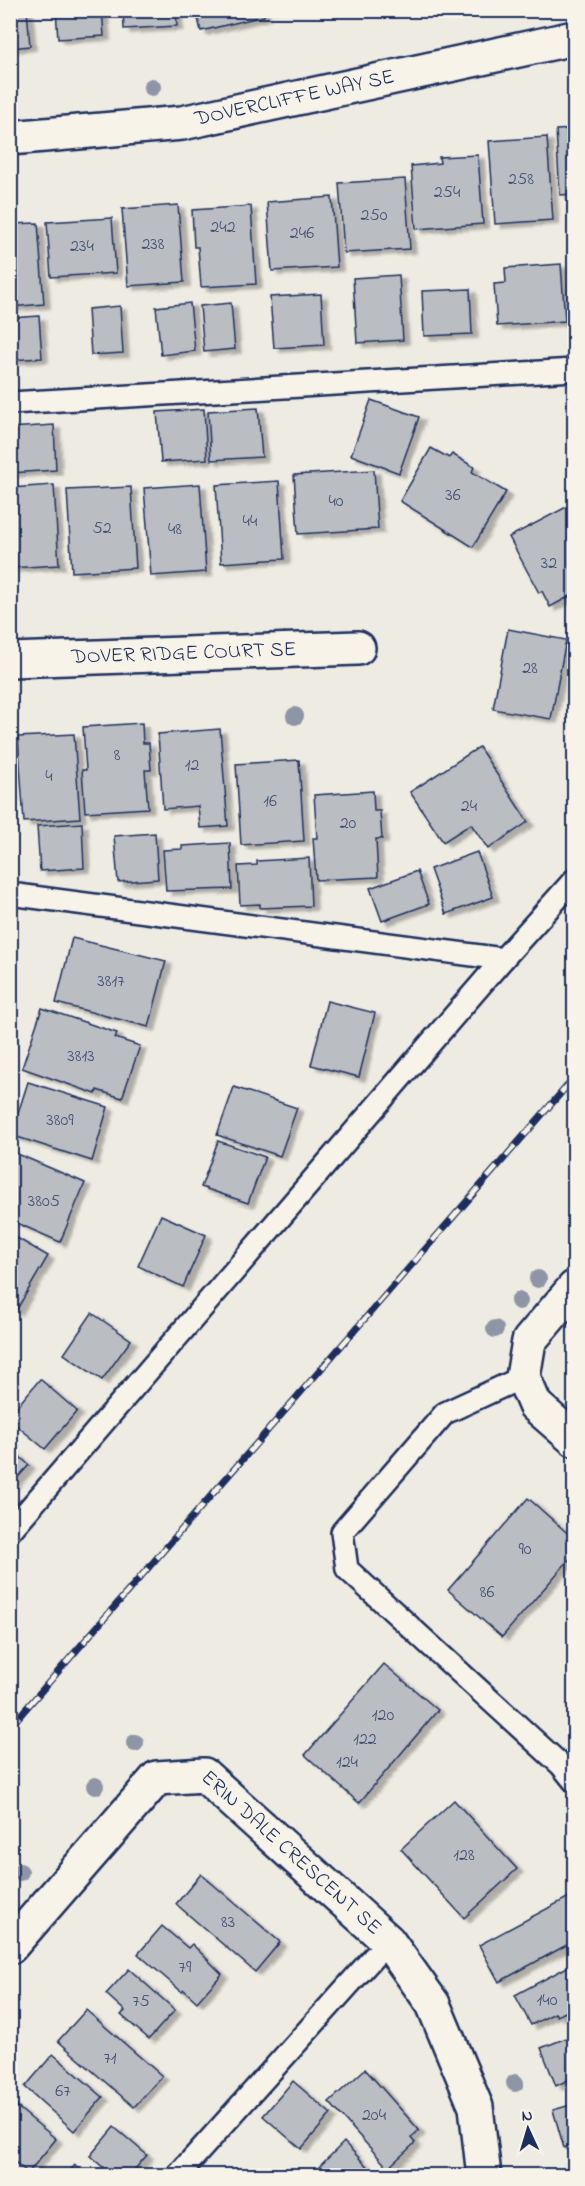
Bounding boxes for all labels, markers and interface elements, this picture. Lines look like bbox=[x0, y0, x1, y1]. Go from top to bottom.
street label: DOVERCLIFFE WAY SE bbox=[191, 62, 397, 135]
house number: 258 bbox=[508, 167, 534, 193]
house number: 254 bbox=[434, 180, 461, 206]
house number: 250 bbox=[360, 203, 388, 229]
house number: 242 bbox=[210, 215, 236, 241]
house number: 246 bbox=[290, 221, 314, 247]
house number: 238 bbox=[141, 232, 165, 258]
house number: 234 bbox=[70, 234, 94, 260]
house number: 36 bbox=[445, 483, 461, 509]
house number: 40 bbox=[328, 489, 344, 515]
house number: 44 bbox=[243, 509, 258, 535]
house number: 52 bbox=[92, 516, 112, 542]
house number: 48 bbox=[168, 517, 182, 543]
house number: 32 bbox=[541, 551, 557, 577]
street label: DOVER RIDGE COURT SE bbox=[70, 635, 297, 673]
house number: 28 bbox=[522, 656, 538, 682]
house number: 8 bbox=[114, 743, 121, 769]
house number: 12 bbox=[185, 753, 199, 779]
house number: 4 bbox=[45, 764, 53, 790]
house number: 16 bbox=[263, 789, 277, 815]
house number: 24 bbox=[461, 794, 478, 820]
house number: 20 bbox=[340, 811, 357, 837]
house number: 3817 bbox=[97, 969, 125, 995]
house number: 3813 bbox=[67, 1044, 95, 1070]
house number: 3809 bbox=[46, 1108, 74, 1134]
house number: 3805 bbox=[28, 1189, 60, 1215]
house number: 90 bbox=[518, 1537, 532, 1563]
house number: 86 bbox=[480, 1580, 494, 1606]
house number: 120 bbox=[372, 1703, 394, 1729]
house number: 122 bbox=[353, 1727, 377, 1753]
house number: 124 bbox=[336, 1750, 359, 1776]
street label: ERIN DALE CRESCENT SE bbox=[194, 1764, 388, 1943]
house number: 128 bbox=[453, 1843, 475, 1869]
house number: 83 bbox=[221, 1910, 235, 1936]
house number: 79 bbox=[179, 1955, 192, 1981]
house number: 140 bbox=[537, 1988, 558, 2014]
house number: 75 bbox=[132, 1989, 150, 2015]
house number: 71 bbox=[103, 2046, 117, 2072]
house number: 67 bbox=[55, 2079, 71, 2105]
north arrow bbox=[498, 2099, 558, 2159]
house number: 204 bbox=[362, 2103, 387, 2129]
text: N bbox=[521, 2104, 534, 2128]

